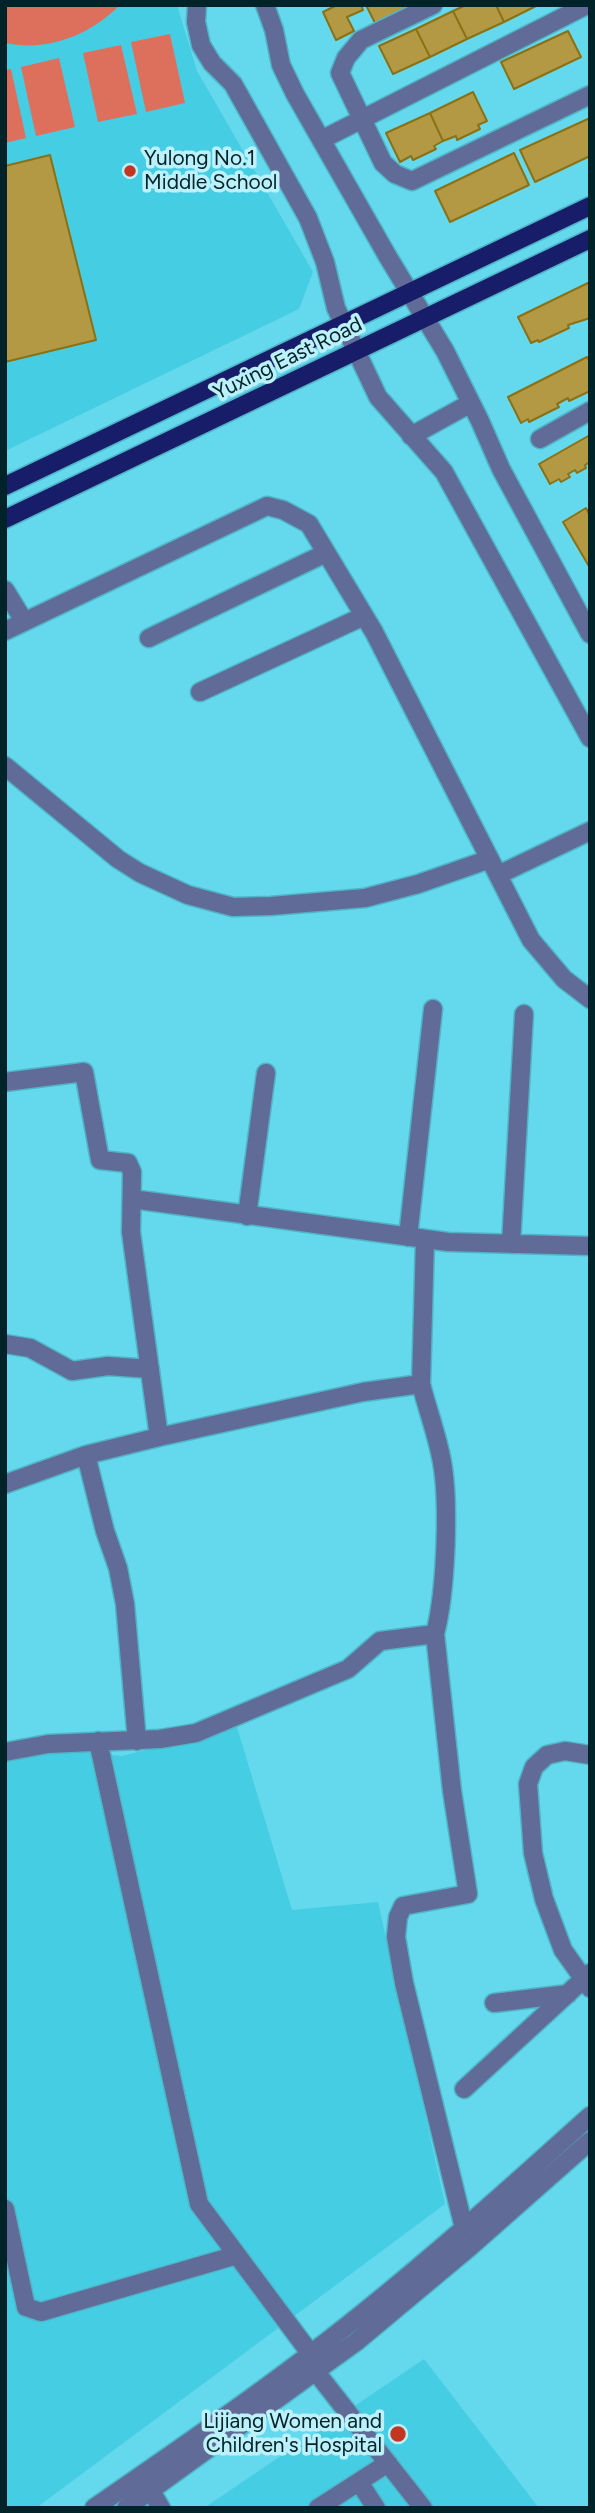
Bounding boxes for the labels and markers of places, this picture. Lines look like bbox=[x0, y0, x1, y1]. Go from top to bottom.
place label: Yulong No.1 Middle School bbox=[144, 146, 277, 196]
marker: Yulong No.1 Middle School bbox=[122, 163, 138, 179]
place label: Lijiang Women and Children's Hospital bbox=[203, 2409, 382, 2459]
marker: Lijiang Women and Children's Hospital bbox=[388, 2424, 408, 2444]

